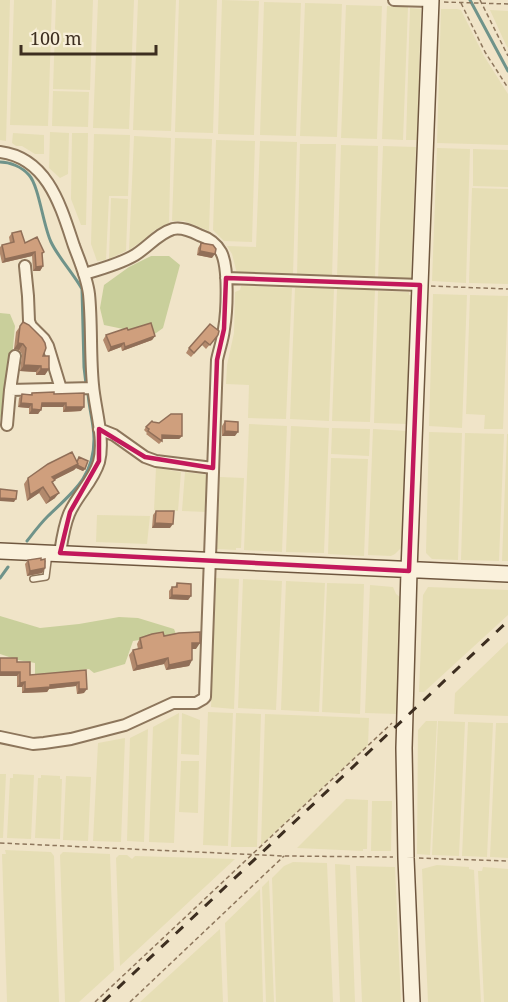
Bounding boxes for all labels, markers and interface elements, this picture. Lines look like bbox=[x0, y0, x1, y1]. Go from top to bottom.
scale bar bbox=[21, 18, 156, 56]
text: 100 m bbox=[30, 26, 82, 50]

